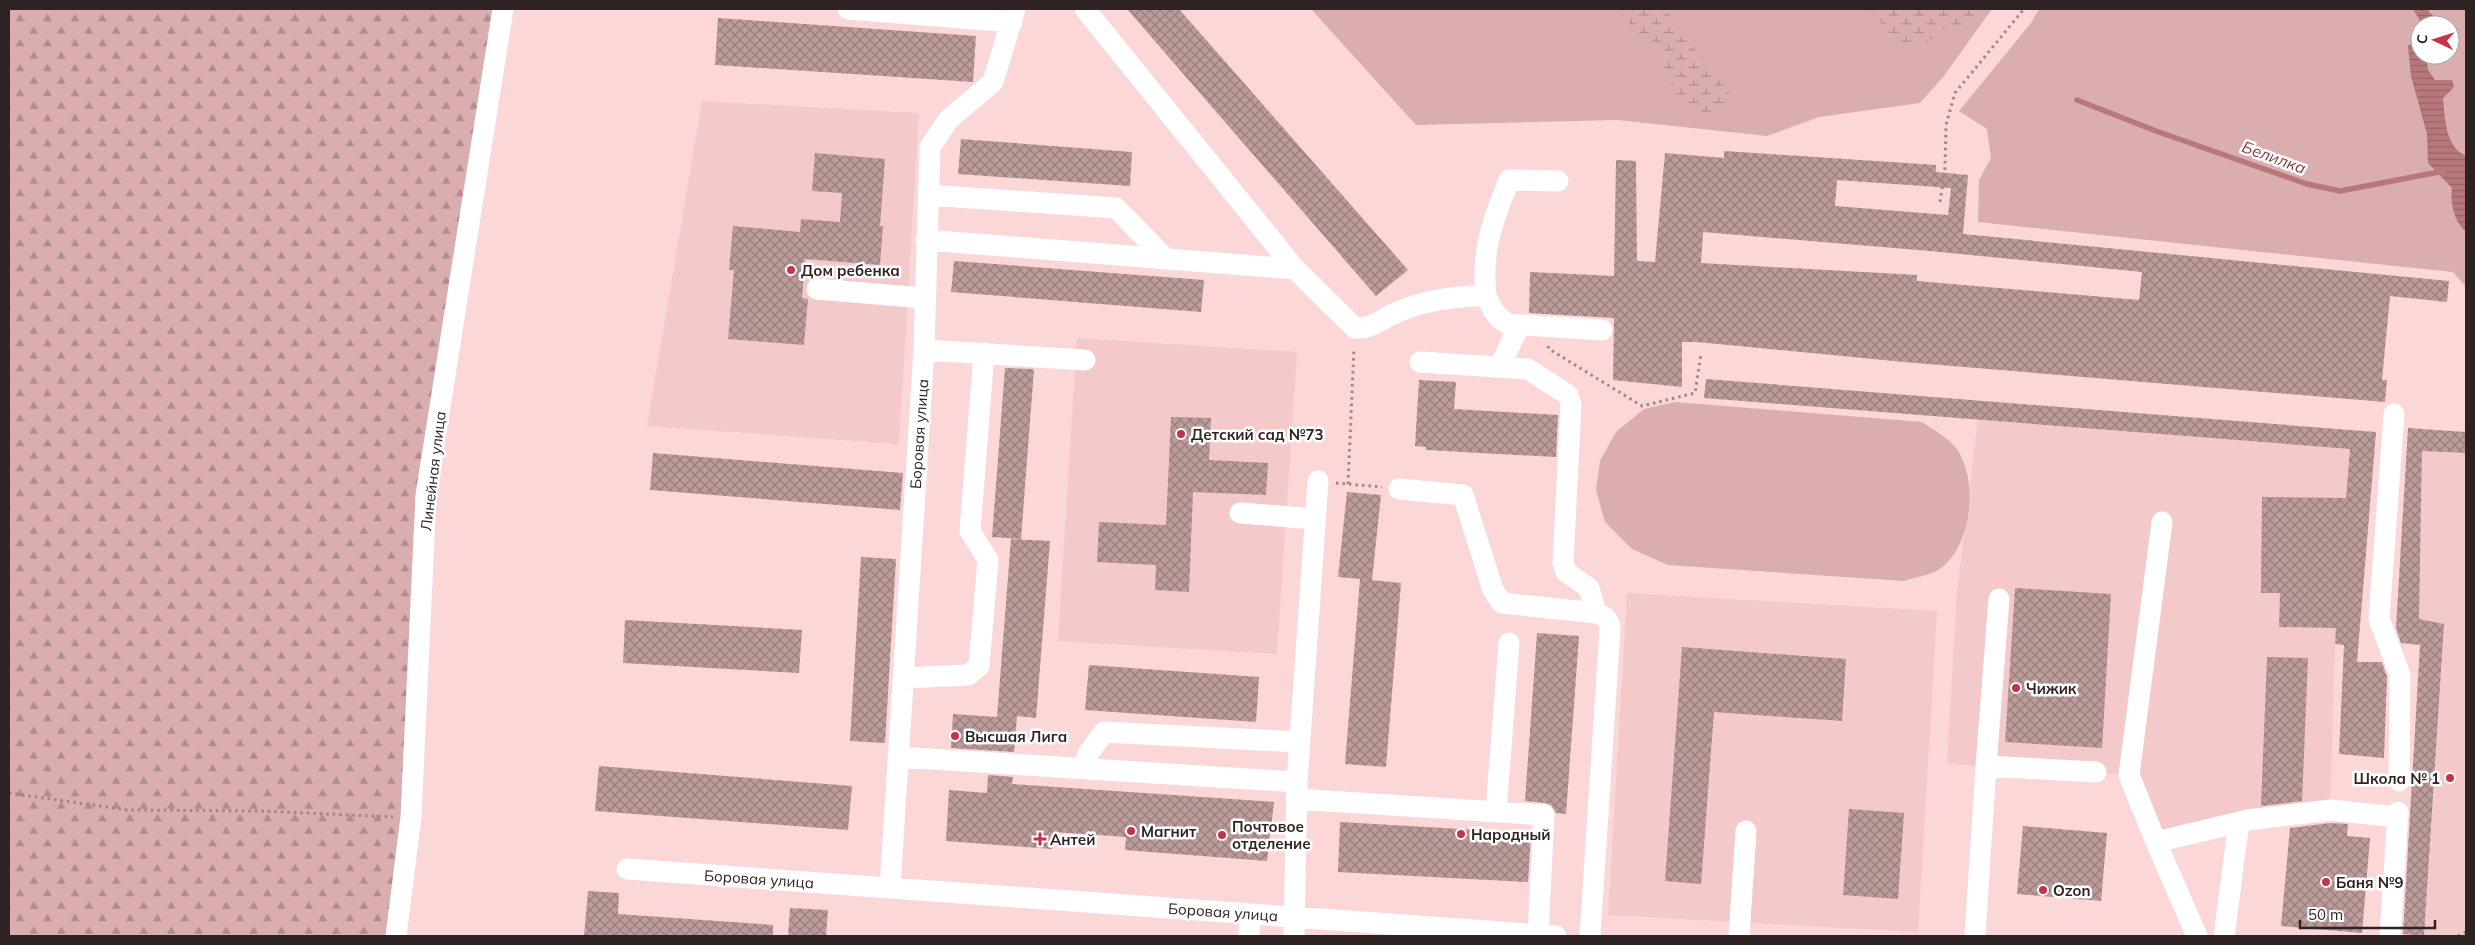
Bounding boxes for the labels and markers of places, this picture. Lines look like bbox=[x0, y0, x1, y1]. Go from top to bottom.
place label: Дом ребенка bbox=[801, 261, 900, 280]
marker: Дом ребенка bbox=[785, 264, 797, 276]
place label: Детский сад №73 bbox=[1191, 425, 1323, 444]
marker: Детский сад №73 bbox=[1175, 428, 1187, 440]
place label: Чижик bbox=[2026, 679, 2077, 698]
marker: Чижик bbox=[2010, 682, 2022, 694]
place label: Высшая Лига bbox=[965, 727, 1067, 746]
marker: Высшая Лига bbox=[949, 730, 961, 742]
place label: Школа № 1 bbox=[2353, 769, 2440, 788]
marker: Школа № 1 bbox=[2444, 772, 2456, 784]
place label: Почтовое отделение bbox=[1232, 817, 1311, 853]
place label: Магнит bbox=[1141, 822, 1197, 841]
marker: Магнит bbox=[1125, 825, 1137, 837]
place label: Народный bbox=[1471, 825, 1551, 844]
marker: Народный bbox=[1455, 828, 1467, 840]
marker: Почтовое отделение bbox=[1216, 829, 1228, 841]
place label: Антей bbox=[1050, 830, 1095, 849]
marker: Антей bbox=[1034, 833, 1046, 845]
place label: Баня №9 bbox=[2336, 873, 2404, 892]
marker: Баня №9 bbox=[2320, 876, 2332, 888]
place label: Ozon bbox=[2053, 881, 2090, 900]
marker: Ozon bbox=[2037, 884, 2049, 896]

